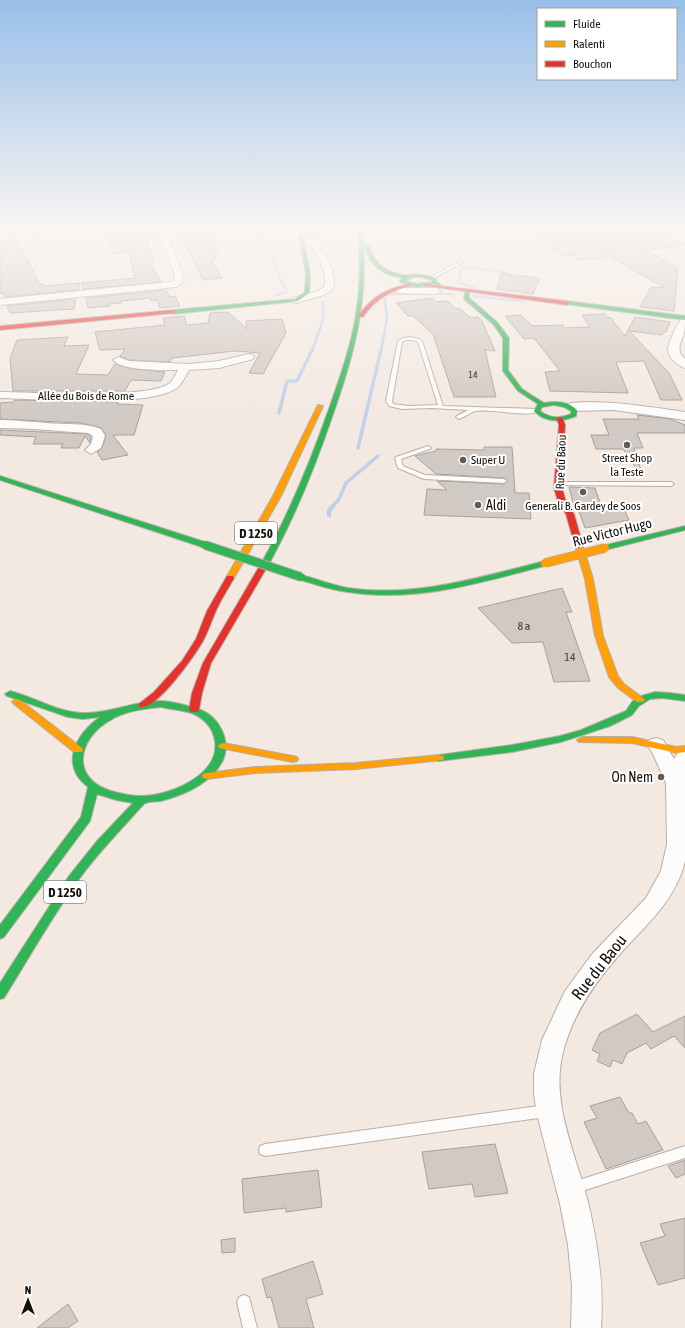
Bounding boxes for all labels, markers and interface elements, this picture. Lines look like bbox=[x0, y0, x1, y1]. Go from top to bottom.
legend bbox=[537, 8, 677, 80]
text: Fluide bbox=[573, 17, 601, 31]
text: Ralenti bbox=[573, 37, 605, 51]
text: Bouchon bbox=[573, 57, 612, 71]
house number: 14 bbox=[468, 369, 478, 380]
street label: Allée du Bois de Rome bbox=[38, 389, 134, 403]
street label: Rue du Baou bbox=[553, 434, 569, 490]
marker: Street Shop la Teste bbox=[622, 440, 632, 450]
place label: Street Shop la Teste bbox=[602, 451, 652, 479]
place label: Super U bbox=[471, 453, 505, 467]
marker: Super U bbox=[458, 455, 468, 465]
marker: Generali B. Gardey de Soos bbox=[578, 487, 588, 497]
place label: Aldi bbox=[486, 497, 506, 513]
place label: Generali B. Gardey de Soos bbox=[525, 499, 641, 513]
marker: Aldi bbox=[473, 500, 483, 510]
street label: Rue Victor Hugo bbox=[571, 514, 653, 550]
road number: D 1250 bbox=[235, 522, 277, 544]
house number: 8 a bbox=[518, 619, 530, 633]
house number: 14 bbox=[564, 650, 576, 664]
place label: On Nem bbox=[611, 769, 653, 785]
marker: On Nem bbox=[656, 772, 666, 782]
road number: D 1250 bbox=[44, 881, 86, 903]
street label: Rue du Baou bbox=[567, 930, 631, 1004]
north arrow bbox=[8, 1280, 48, 1320]
text: N bbox=[25, 1284, 31, 1296]

